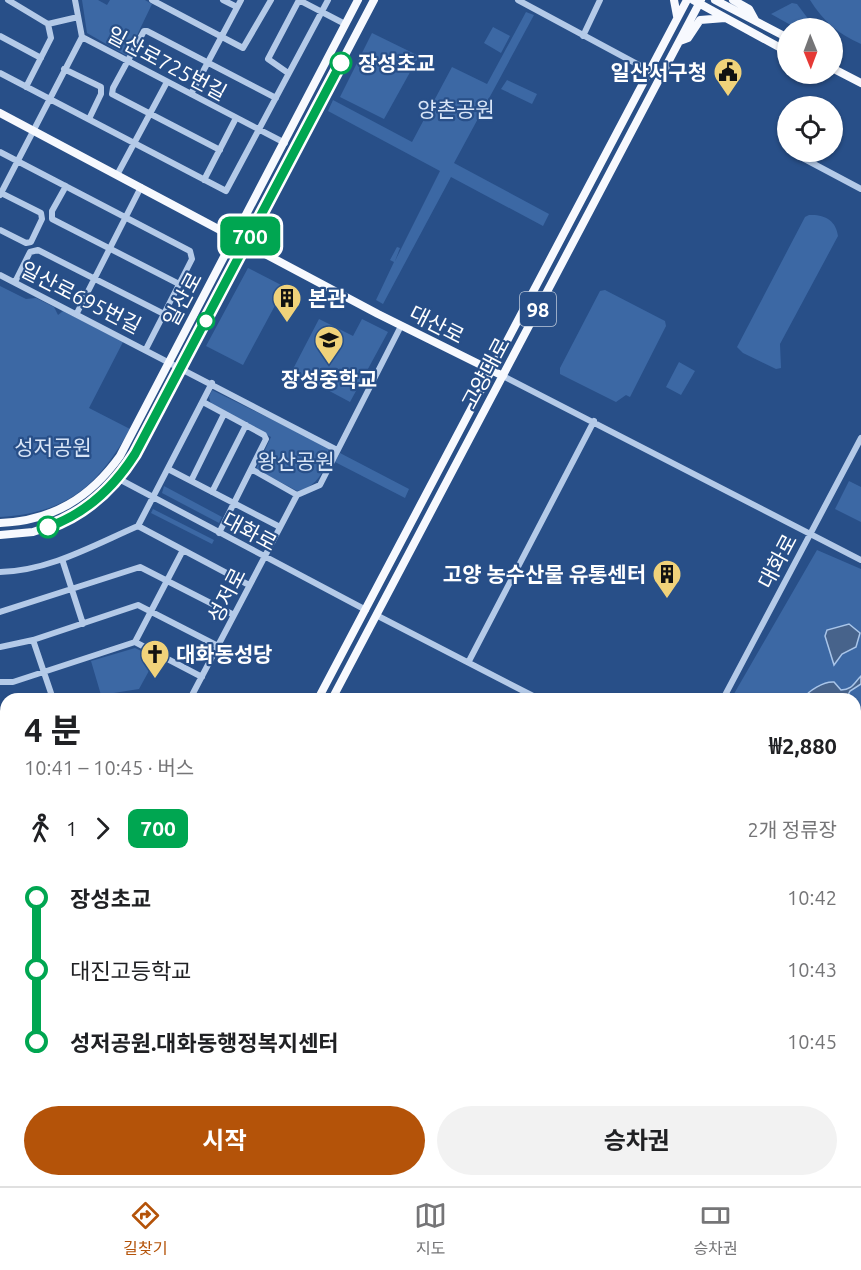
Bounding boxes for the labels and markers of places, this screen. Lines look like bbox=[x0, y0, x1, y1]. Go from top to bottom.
place label: 장성초교 bbox=[358, 51, 435, 75]
marker: 장성초교 bbox=[330, 52, 352, 74]
public building icon: 일산서구청 bbox=[712, 56, 744, 98]
place label: 일산서구청 bbox=[610, 60, 707, 84]
building icon: 본관 bbox=[271, 282, 303, 324]
place label: 본관 bbox=[308, 286, 347, 310]
unlabelled marker bbox=[197, 312, 215, 330]
school or university icon: 장성중학교 bbox=[313, 324, 345, 366]
place label: 장성중학교 bbox=[281, 367, 377, 391]
unlabelled marker bbox=[37, 516, 59, 538]
building icon: 고양 농수산물 유통센터 bbox=[651, 558, 683, 600]
place label: 고양 농수산물 유통센터 bbox=[443, 562, 646, 586]
church icon: 대화동성당 bbox=[139, 638, 171, 680]
place label: 대화동성당 bbox=[176, 642, 273, 666]

